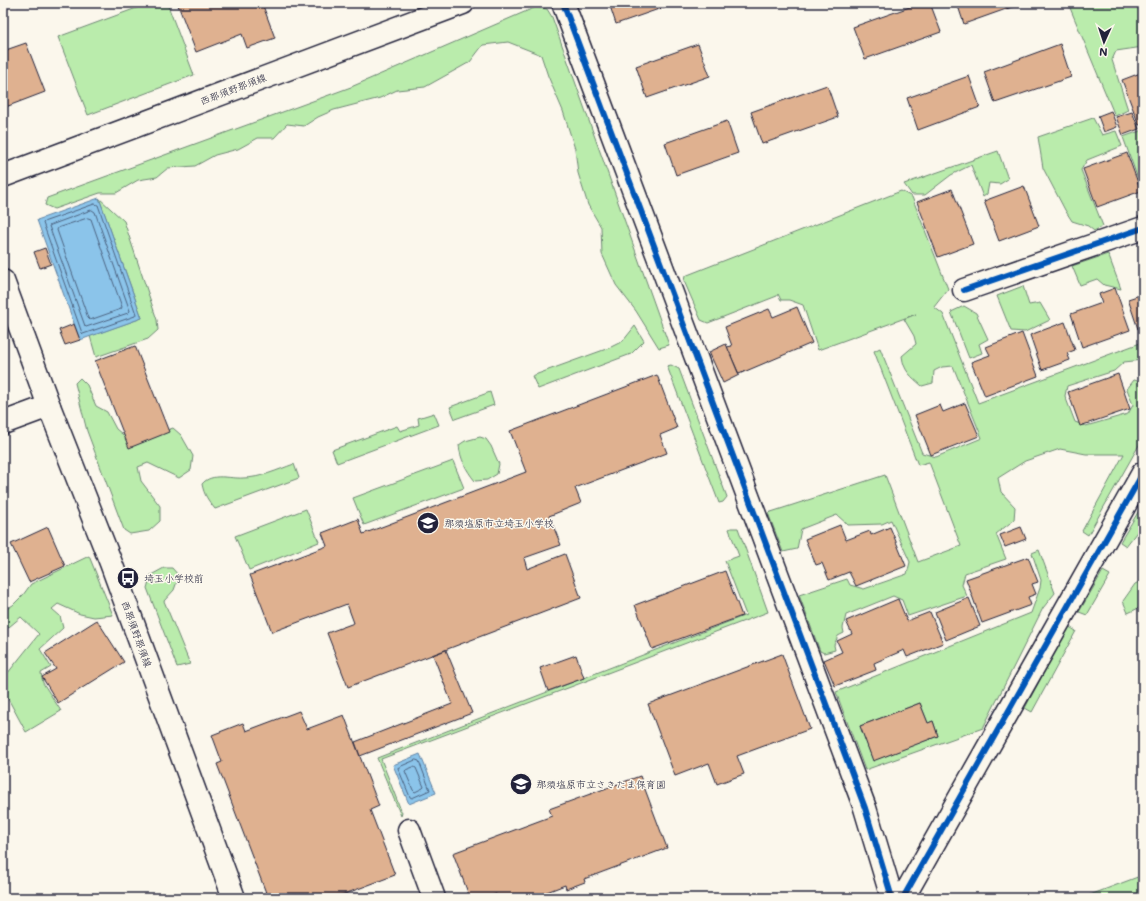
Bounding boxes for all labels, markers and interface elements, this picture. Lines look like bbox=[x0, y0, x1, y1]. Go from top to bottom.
north arrow bbox=[1084, 22, 1124, 62]
text: N bbox=[1099, 45, 1108, 60]
street label: 西那須野那須線 bbox=[198, 70, 268, 108]
school or university icon: 那須塩原市立埼玉小学校 bbox=[415, 510, 441, 536]
place label: 那須塩原市立埼玉小学校 bbox=[444, 516, 554, 530]
bus stop icon: 埼玉小学校前 bbox=[115, 565, 141, 591]
place label: 埼玉小学校前 bbox=[144, 571, 204, 585]
street label: 西那須野那須線 bbox=[118, 599, 156, 669]
school or university icon: 那須塩原市立さきたま保育園 bbox=[508, 771, 534, 797]
place label: 那須塩原市立さきたま保育園 bbox=[536, 777, 666, 791]

